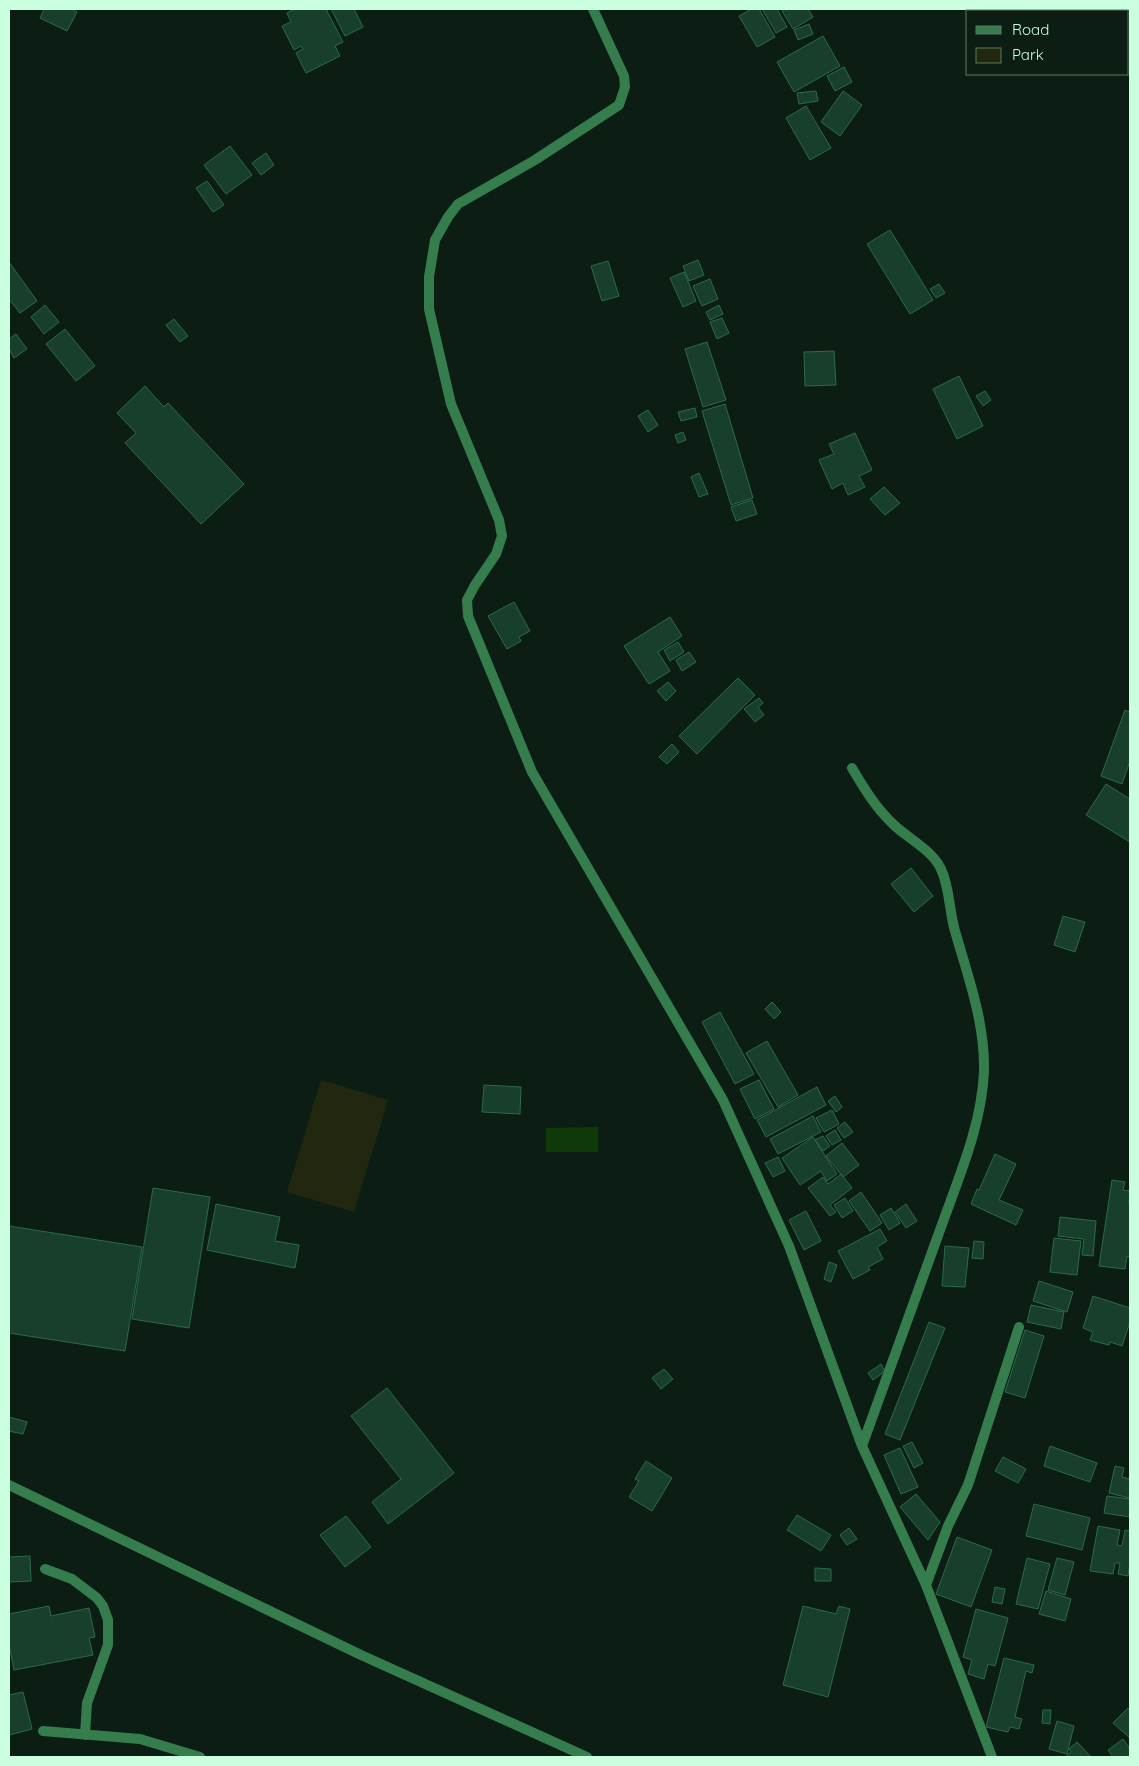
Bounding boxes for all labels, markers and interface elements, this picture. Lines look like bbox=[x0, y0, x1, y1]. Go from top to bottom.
legend bbox=[966, 10, 1129, 75]
text: Road bbox=[1012, 20, 1049, 39]
text: Park bbox=[1012, 45, 1044, 64]

